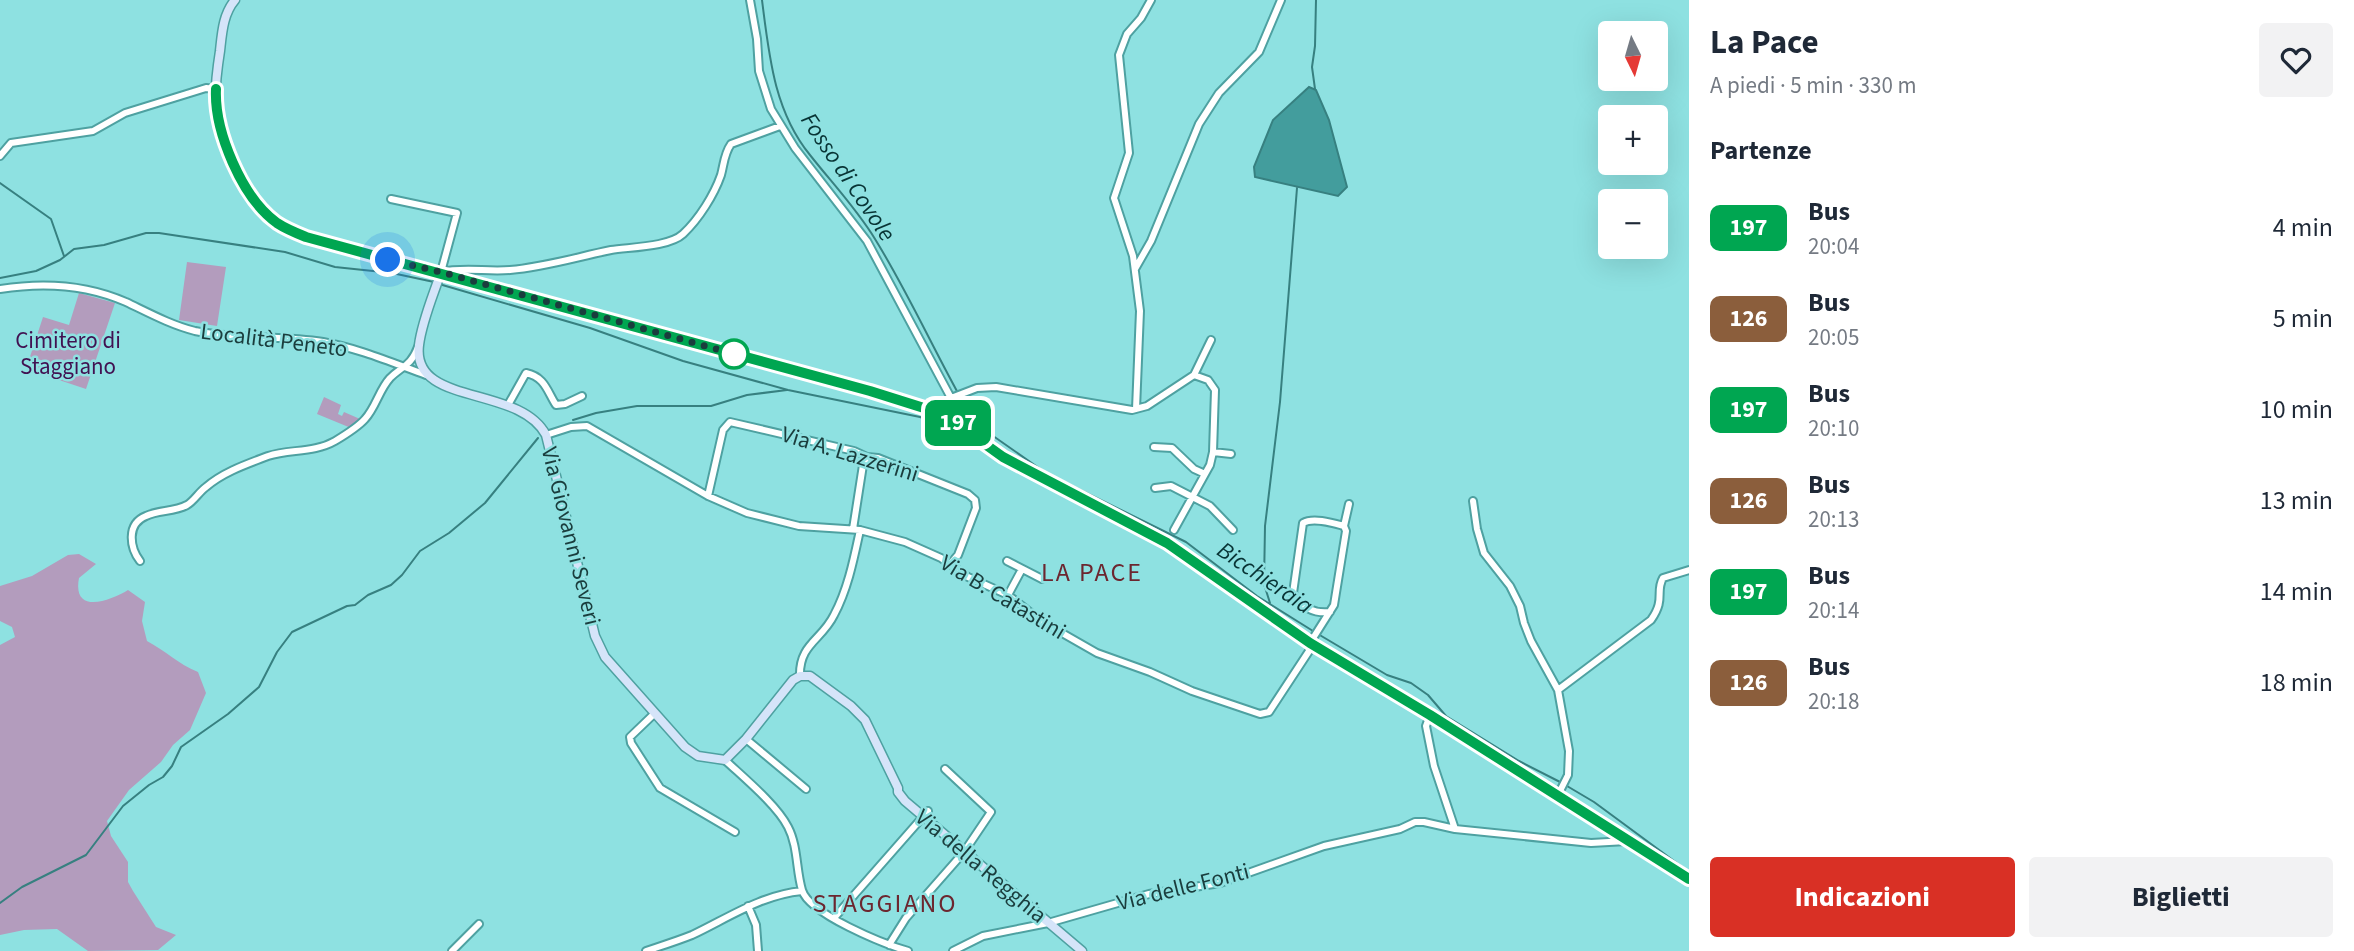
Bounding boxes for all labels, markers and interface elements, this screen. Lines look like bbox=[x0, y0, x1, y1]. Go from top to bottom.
text: La Pace bbox=[1710, 19, 1819, 66]
north arrow bbox=[1598, 21, 1668, 91]
map controls bbox=[1598, 21, 1668, 259]
button: heart bbox=[2259, 23, 2333, 97]
text: A piedi · 5 min · 330 m bbox=[1710, 69, 1917, 102]
water label: Fosso di Covole bbox=[792, 105, 904, 249]
button: + bbox=[1598, 105, 1668, 175]
text: Partenze bbox=[1710, 132, 1812, 169]
button: − bbox=[1598, 189, 1668, 259]
text: Bus bbox=[1808, 193, 1850, 230]
text: 4 min bbox=[2273, 209, 2333, 246]
text: 197 bbox=[1729, 210, 1768, 245]
text: 20:04 bbox=[1808, 230, 1859, 263]
your location bbox=[370, 242, 405, 277]
text: Bus bbox=[1808, 284, 1850, 321]
text: 5 min bbox=[2273, 300, 2333, 337]
text: 126 bbox=[1729, 301, 1768, 336]
street label: Località Peneto bbox=[199, 315, 349, 365]
text: 20:05 bbox=[1808, 321, 1859, 354]
park label: Cimitero di Staggiano bbox=[15, 324, 121, 383]
unlabelled marker bbox=[719, 339, 749, 369]
text: Bus bbox=[1808, 375, 1850, 412]
text: 10 min bbox=[2260, 391, 2333, 428]
text: 197 bbox=[1729, 392, 1768, 427]
line badge: 197 bbox=[918, 400, 998, 446]
text: 197 bbox=[939, 405, 977, 440]
text: 20:10 bbox=[1808, 412, 1859, 445]
street label: Via A. Lazzerini bbox=[777, 417, 923, 491]
street label: Via Giovanni Severi bbox=[533, 443, 609, 629]
text: Bus bbox=[1808, 466, 1850, 503]
text: 13 min bbox=[2260, 482, 2333, 519]
text: 126 bbox=[1729, 483, 1768, 518]
text: 20:13 bbox=[1808, 503, 1859, 536]
water label: Bicchieraia bbox=[1210, 533, 1320, 623]
street label: Via B. Catastini bbox=[934, 546, 1072, 648]
district label: LA PACE bbox=[1041, 554, 1143, 591]
text: Bus bbox=[1808, 557, 1850, 594]
text: 14 min bbox=[2260, 573, 2333, 610]
text: 197 bbox=[1729, 574, 1768, 609]
text: 20:14 bbox=[1808, 594, 1859, 627]
text: Bus bbox=[1808, 648, 1850, 685]
text: 18 min bbox=[2260, 664, 2333, 701]
text: 126 bbox=[1729, 665, 1768, 700]
text: 20:18 bbox=[1808, 685, 1859, 718]
street label: Via della Regghia bbox=[908, 801, 1054, 931]
street label: Via delle Fonti bbox=[1113, 855, 1253, 919]
button: Indicazioni bbox=[1710, 857, 2015, 937]
button: Biglietti bbox=[2029, 857, 2333, 937]
district label: STAGGIANO bbox=[812, 885, 958, 922]

